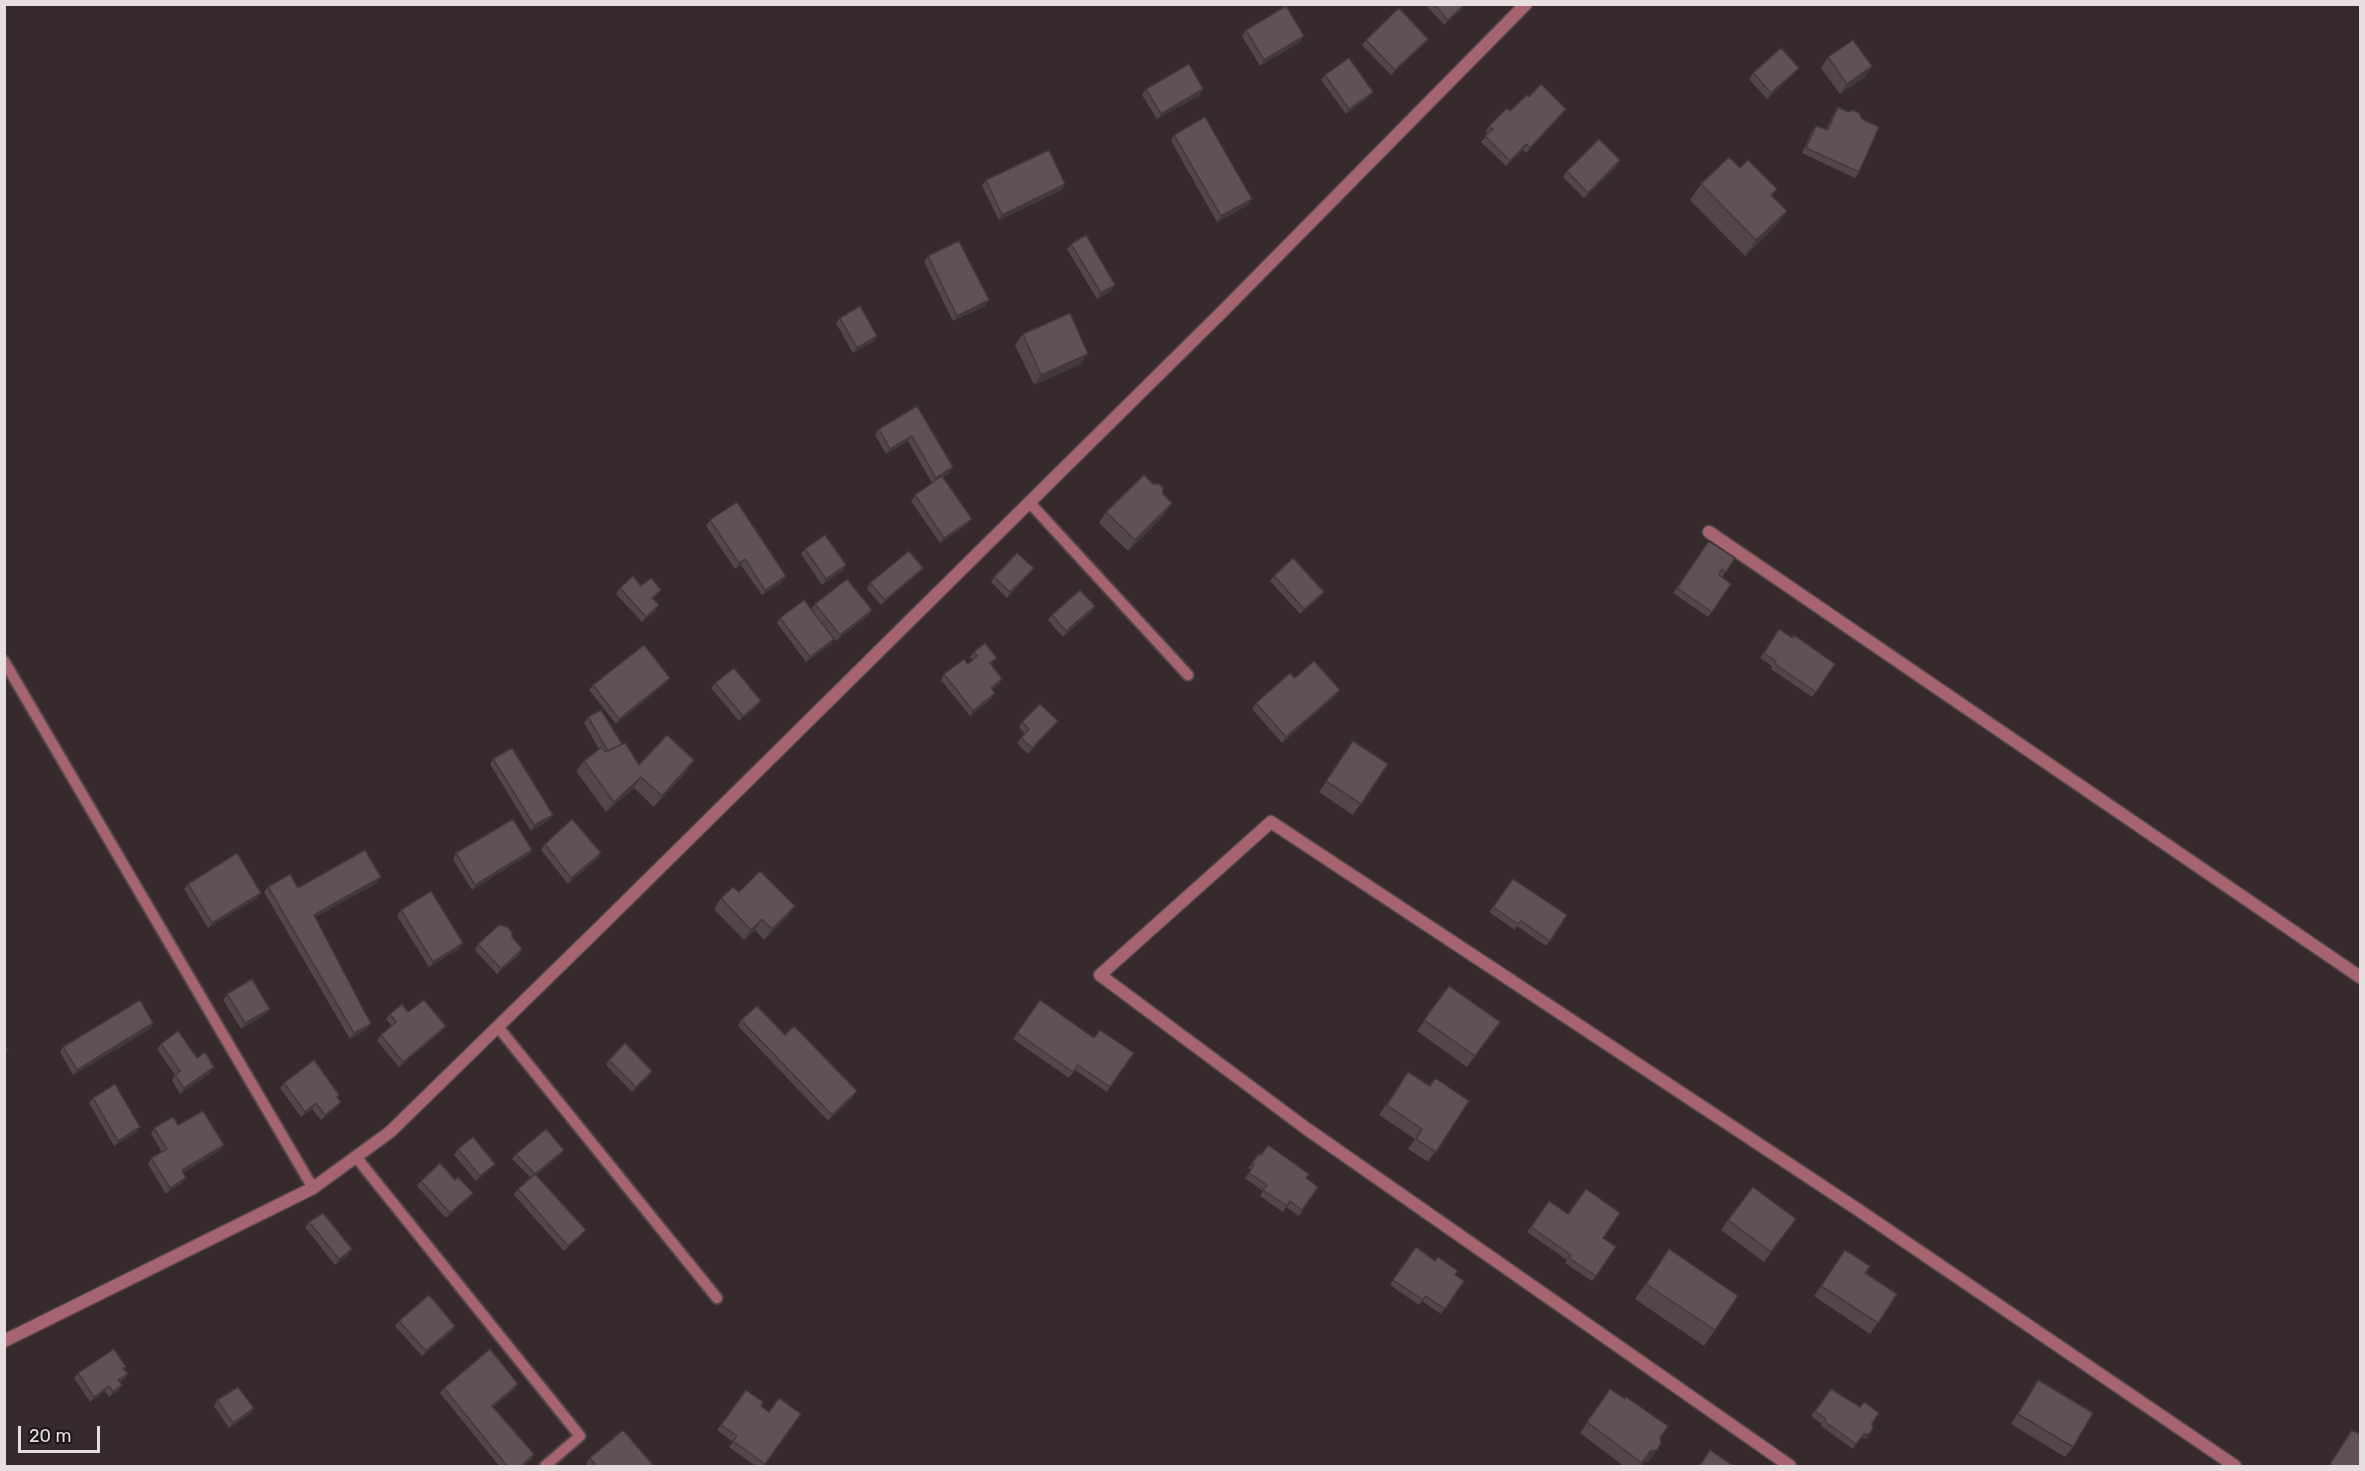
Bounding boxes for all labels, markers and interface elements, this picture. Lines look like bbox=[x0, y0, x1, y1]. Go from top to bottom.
scale bar bbox=[21, 1414, 104, 1452]
text: 20 m bbox=[29, 1425, 71, 1447]

